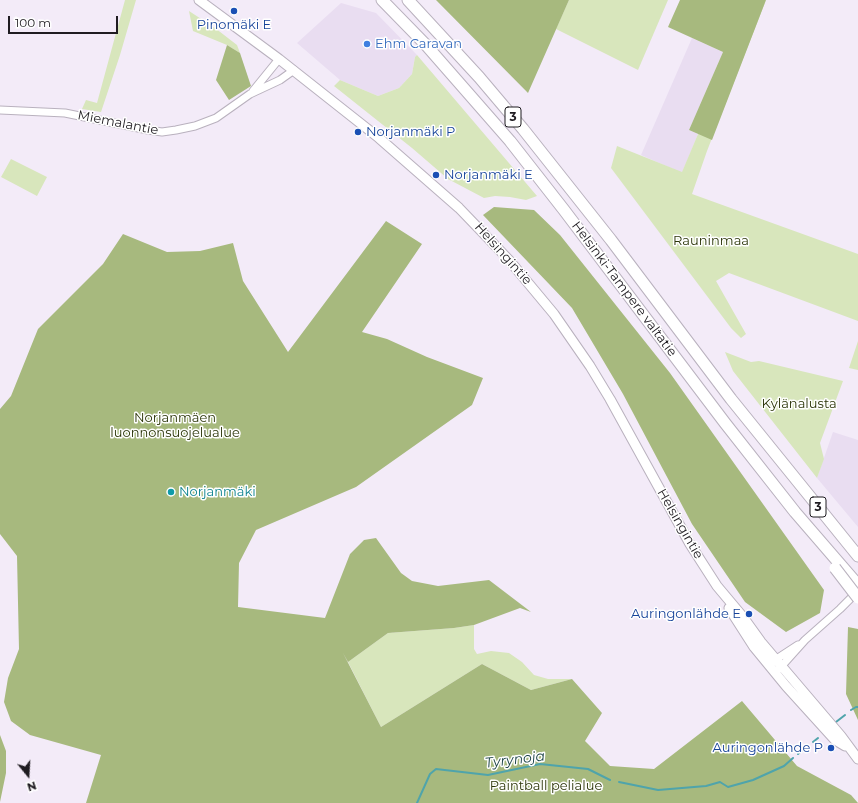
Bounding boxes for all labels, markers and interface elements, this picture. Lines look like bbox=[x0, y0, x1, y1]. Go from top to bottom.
marker: Pinomäki E bbox=[229, 6, 239, 16]
scale bar bbox=[10, 8, 120, 34]
text: 100 m bbox=[15, 15, 51, 30]
place label: Pinomäki E bbox=[197, 17, 271, 33]
place label: Ehm Caravan bbox=[375, 36, 462, 52]
marker: Ehm Caravan bbox=[362, 39, 372, 49]
road number: 3 bbox=[505, 107, 521, 127]
street label: Miemalantie bbox=[76, 108, 160, 138]
place label: Norjanmäki P bbox=[366, 124, 455, 140]
marker: Norjanmäki P bbox=[353, 127, 363, 137]
place label: Norjanmäki E bbox=[444, 167, 533, 183]
marker: Norjanmäki E bbox=[431, 170, 441, 180]
street label: Helsinki-Tampere valtatie bbox=[568, 218, 680, 360]
street label: Helsingintie bbox=[471, 220, 535, 288]
park label: Rauninmaa bbox=[673, 233, 749, 249]
park label: Kylänalusta bbox=[761, 396, 837, 412]
park label: Norjanmäen luonnonsuojelualue bbox=[110, 410, 240, 441]
place label: Norjanmäki bbox=[179, 484, 256, 500]
street label: Helsingintie bbox=[654, 486, 706, 562]
marker: Norjanmäki bbox=[166, 487, 176, 497]
road number: 3 bbox=[810, 497, 826, 517]
place label: Auringonlähde E bbox=[631, 606, 741, 622]
marker: Auringonlähde E bbox=[744, 609, 754, 619]
place label: Auringonlähde P bbox=[712, 740, 823, 756]
marker: Auringonlähde P bbox=[826, 743, 836, 753]
water label: Tyrynoja bbox=[484, 748, 546, 772]
north arrow bbox=[8, 755, 48, 795]
text: N bbox=[25, 778, 38, 794]
park label: Paintball pelialue bbox=[490, 778, 602, 794]

